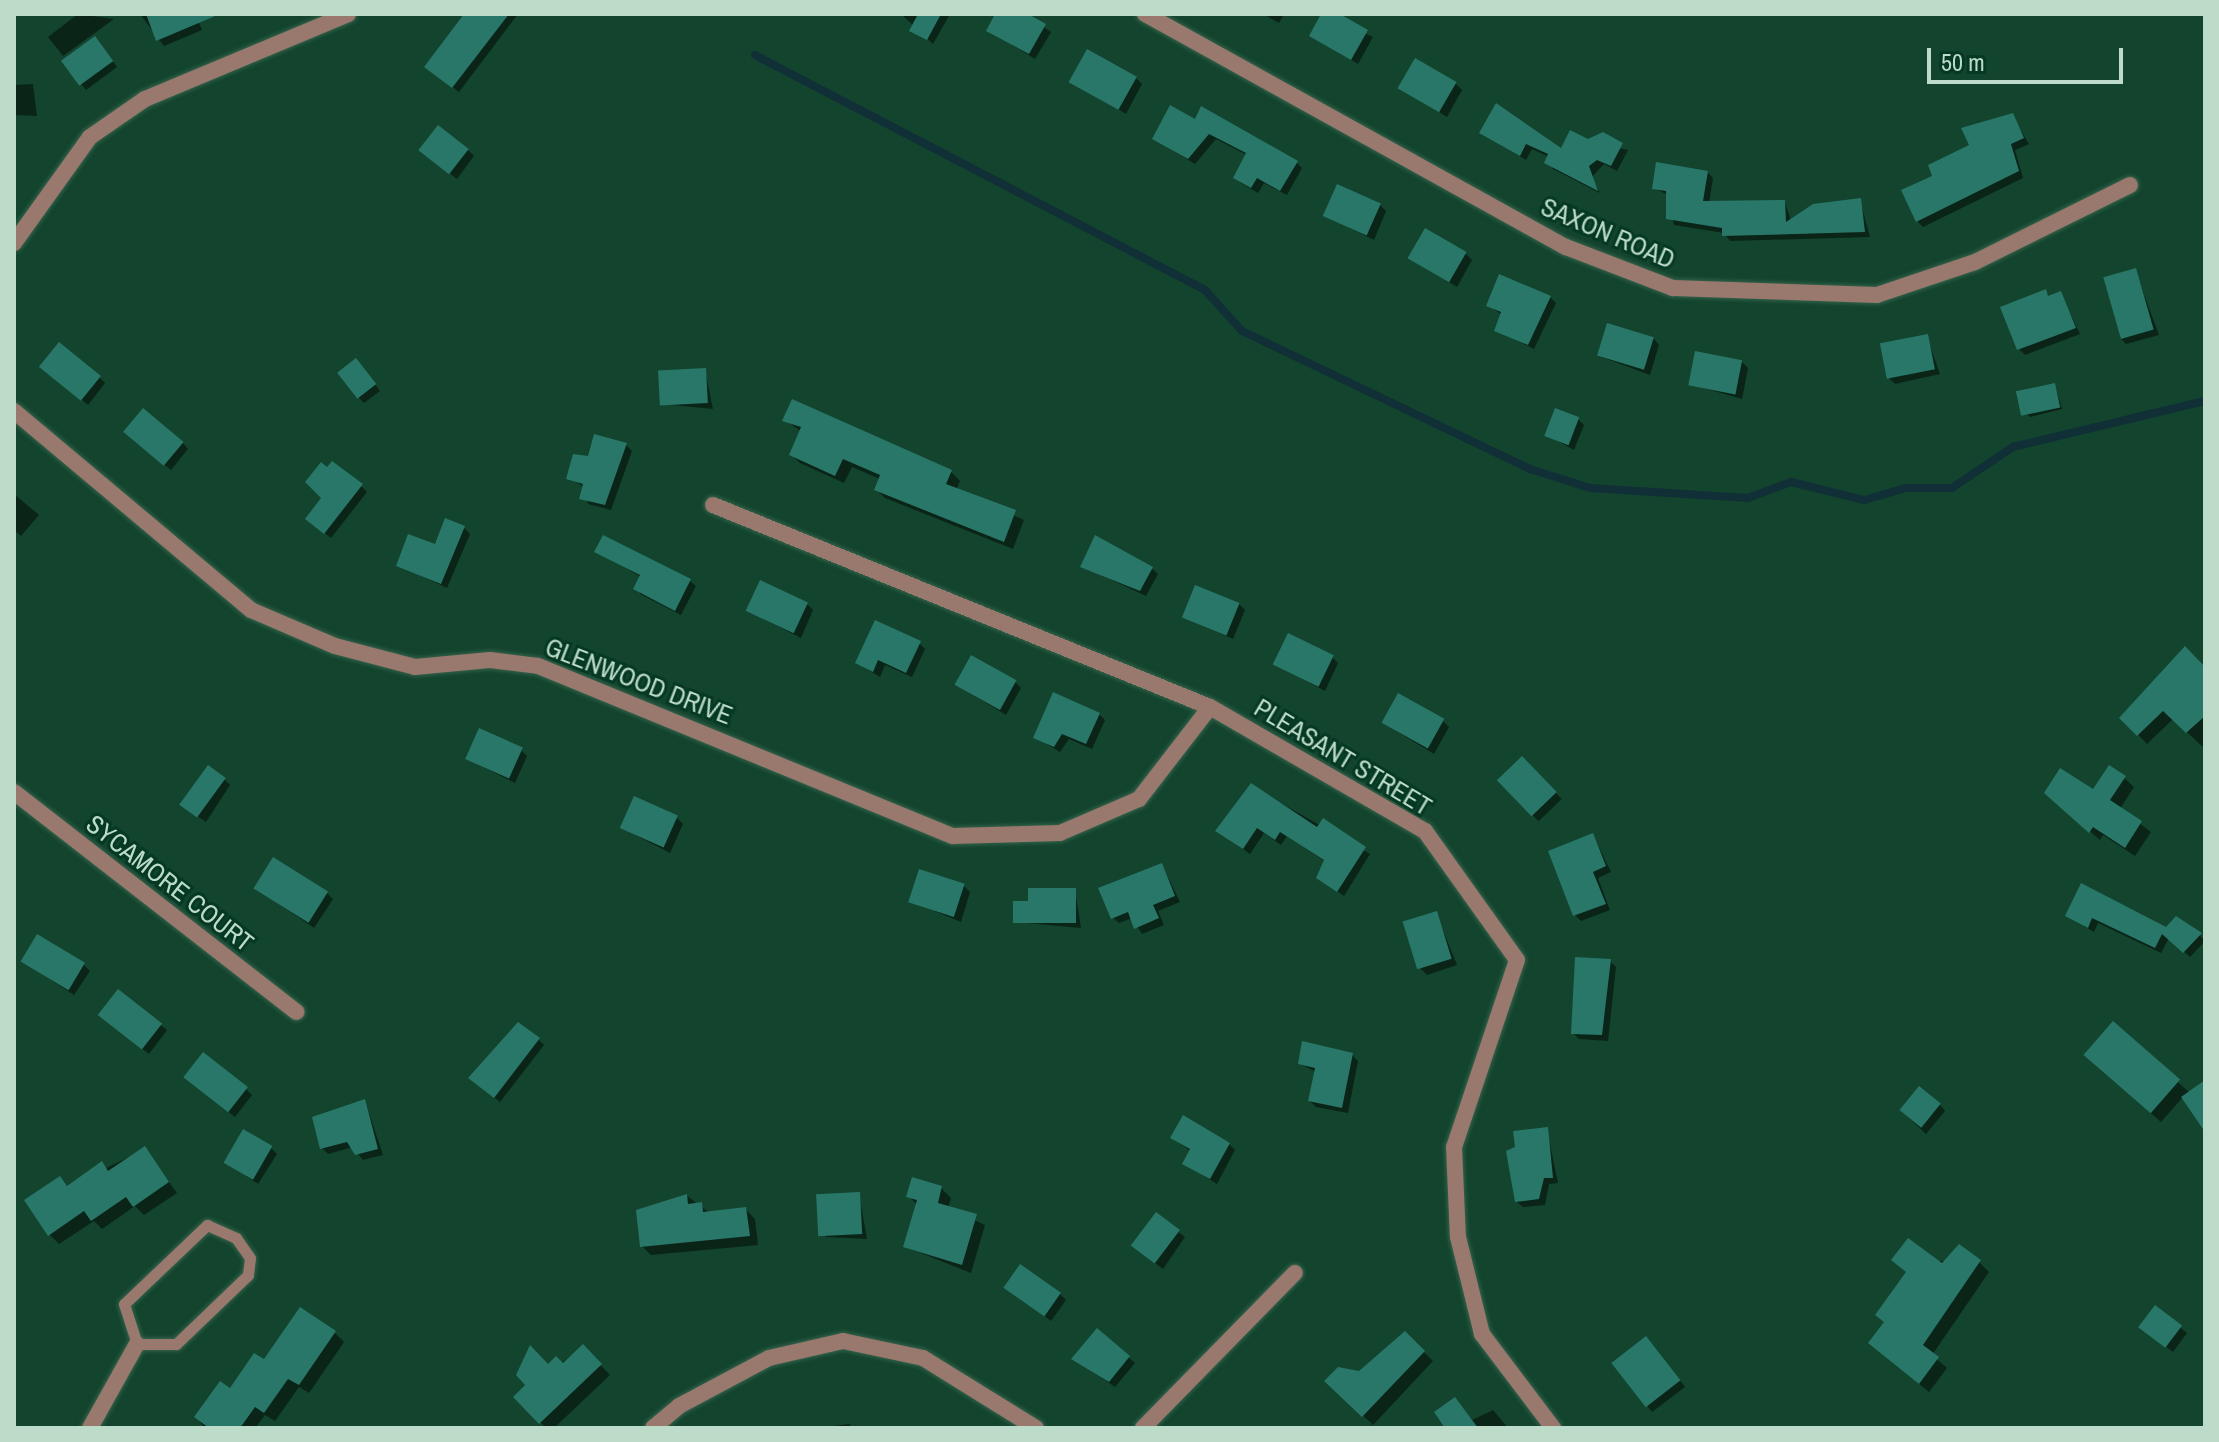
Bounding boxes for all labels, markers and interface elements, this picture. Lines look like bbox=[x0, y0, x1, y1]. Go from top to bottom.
scale bar bbox=[1931, 32, 2127, 82]
text: 50 m bbox=[1941, 46, 1985, 78]
street label: SAXON ROAD bbox=[1536, 191, 1680, 275]
street label: GLENWOOD DRIVE bbox=[541, 631, 737, 731]
street label: PLEASANT STREET bbox=[1249, 692, 1437, 822]
street label: SYCAMORE COURT bbox=[80, 808, 260, 958]

